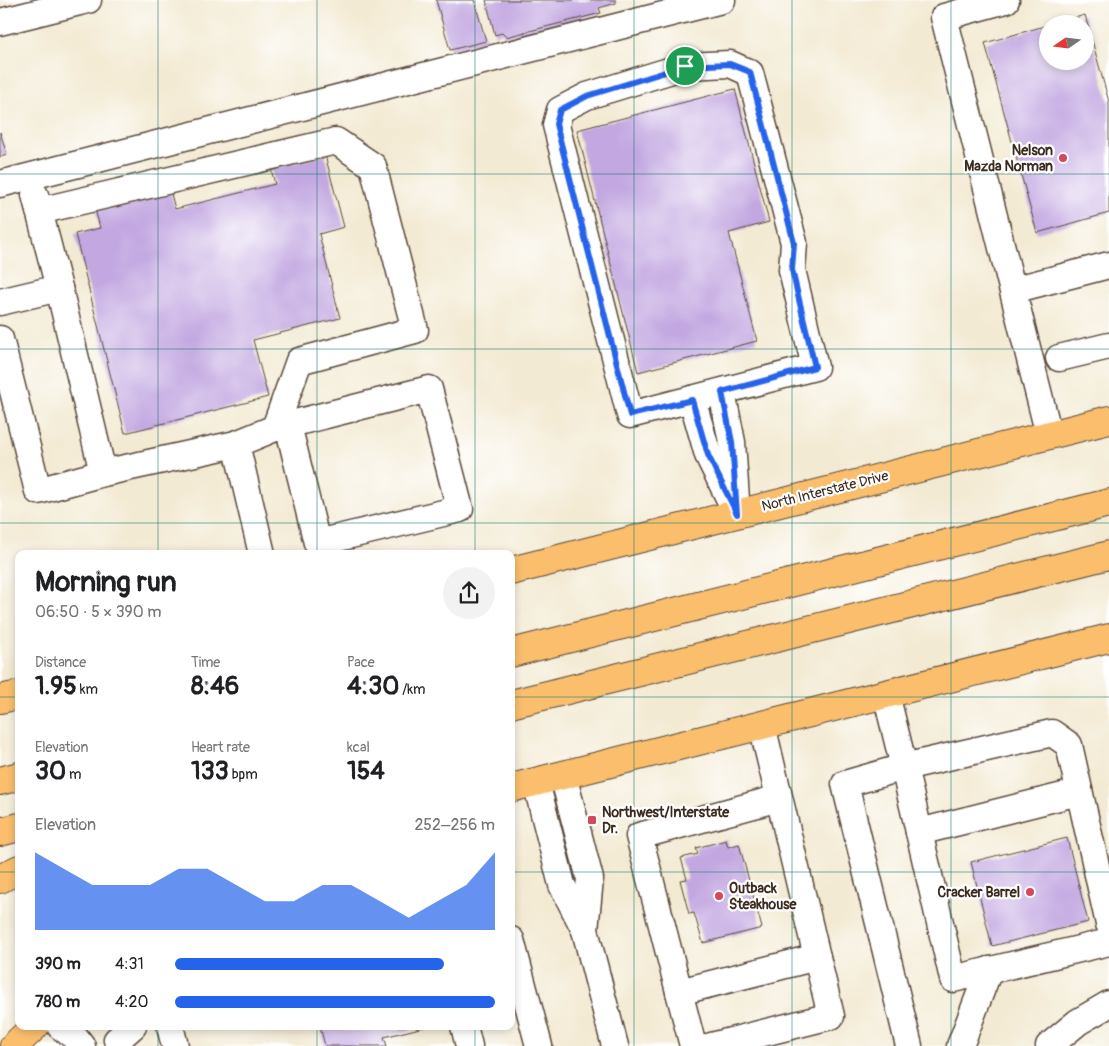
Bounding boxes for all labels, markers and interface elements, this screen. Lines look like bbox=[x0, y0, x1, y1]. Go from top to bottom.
north arrow bbox=[1039, 15, 1094, 70]
map controls bbox=[1039, 15, 1094, 70]
pin bbox=[664, 45, 706, 87]
icon: arrive bbox=[671, 52, 699, 80]
place label: Nelson Mazda Norman bbox=[964, 142, 1053, 175]
marker: Nelson Mazda Norman bbox=[1057, 152, 1069, 164]
street label: North Interstate Drive bbox=[760, 467, 890, 515]
text: Morning run bbox=[35, 565, 177, 600]
button: share bbox=[443, 567, 495, 619]
text: 06:50 · 5 × 390 m bbox=[35, 602, 161, 622]
text: Distance bbox=[35, 654, 86, 671]
text: Time bbox=[191, 654, 220, 671]
text: Pace bbox=[347, 654, 375, 671]
text: 1.95 bbox=[35, 671, 77, 702]
text: 8:46 bbox=[191, 671, 239, 702]
text: 4:30 bbox=[347, 671, 399, 702]
text: km bbox=[77, 681, 98, 698]
text: /km bbox=[399, 681, 426, 698]
text: Elevation bbox=[35, 739, 88, 756]
text: Heart rate bbox=[191, 739, 250, 756]
text: kcal bbox=[347, 739, 370, 756]
text: 30 bbox=[35, 756, 66, 787]
text: 133 bbox=[191, 756, 229, 787]
text: 154 bbox=[347, 756, 385, 787]
text: m bbox=[66, 766, 82, 783]
text: bpm bbox=[229, 766, 258, 783]
place label: Northwest/Interstate Dr. bbox=[602, 804, 730, 837]
marker: Northwest/Interstate Dr. bbox=[586, 814, 598, 826]
text: Elevation bbox=[35, 815, 96, 835]
text: 252–256 m bbox=[414, 815, 495, 835]
place label: Outback Steakhouse bbox=[729, 880, 797, 913]
place label: Cracker Barrel bbox=[938, 884, 1020, 901]
marker: Cracker Barrel bbox=[1024, 886, 1036, 898]
marker: Outback Steakhouse bbox=[713, 890, 725, 902]
text: 390 m bbox=[35, 954, 81, 974]
text: 4:31 bbox=[115, 954, 144, 974]
text: 780 m bbox=[35, 992, 80, 1012]
text: 4:20 bbox=[115, 992, 148, 1012]

